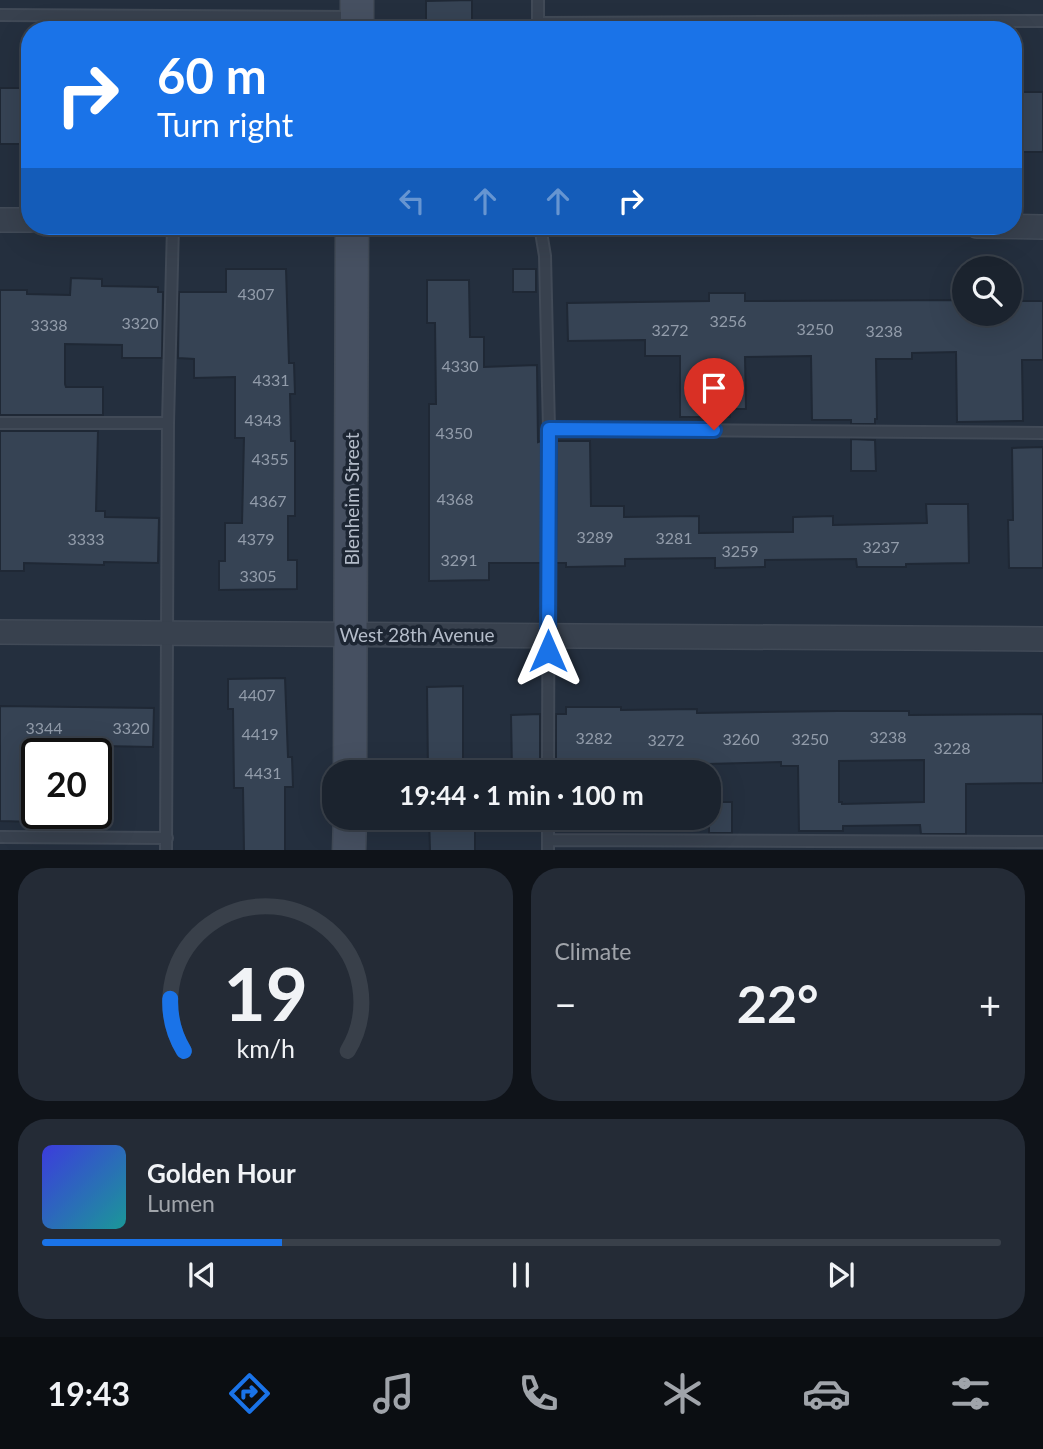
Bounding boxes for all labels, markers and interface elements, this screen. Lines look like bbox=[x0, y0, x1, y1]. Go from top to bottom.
text: 60 m bbox=[157, 46, 267, 104]
icon: right bbox=[42, 49, 133, 140]
text: Turn right bbox=[157, 105, 293, 144]
icon: left bbox=[393, 182, 431, 220]
icon: ahead bbox=[466, 182, 504, 220]
icon: ahead bbox=[539, 182, 577, 220]
icon: right bbox=[612, 182, 650, 220]
map controls bbox=[952, 256, 1022, 326]
button: search bbox=[952, 256, 1022, 326]
house number: 4307 bbox=[237, 284, 275, 303]
house number: 3256 bbox=[709, 311, 747, 330]
house number: 3320 bbox=[121, 313, 159, 332]
house number: 3338 bbox=[30, 315, 68, 334]
house number: 3250 bbox=[796, 319, 834, 338]
house number: 3272 bbox=[651, 320, 689, 339]
house number: 3238 bbox=[865, 321, 903, 340]
house number: 4330 bbox=[441, 356, 479, 375]
pin bbox=[684, 358, 744, 430]
icon: arrive bbox=[695, 369, 733, 407]
house number: 4331 bbox=[252, 370, 290, 389]
house number: 4343 bbox=[244, 410, 282, 429]
house number: 4350 bbox=[435, 423, 473, 442]
street label: Blenheim Street bbox=[340, 432, 363, 565]
house number: 4355 bbox=[251, 449, 289, 468]
house number: 4368 bbox=[436, 489, 474, 508]
house number: 4367 bbox=[249, 491, 287, 510]
house number: 3289 bbox=[576, 527, 614, 546]
house number: 3281 bbox=[655, 528, 693, 547]
house number: 3333 bbox=[67, 529, 105, 548]
house number: 4379 bbox=[237, 529, 275, 548]
house number: 3237 bbox=[862, 537, 900, 556]
house number: 3259 bbox=[721, 541, 759, 560]
house number: 3291 bbox=[440, 550, 478, 569]
house number: 3305 bbox=[239, 566, 277, 585]
position arrow bbox=[511, 614, 585, 688]
street label: West 28th Avenue bbox=[339, 623, 495, 646]
house number: 4407 bbox=[238, 685, 276, 704]
house number: 3344 bbox=[25, 718, 63, 737]
house number: 3320 bbox=[112, 718, 150, 737]
house number: 4419 bbox=[241, 724, 279, 743]
house number: 3238 bbox=[869, 727, 907, 746]
house number: 3282 bbox=[575, 728, 613, 747]
house number: 3260 bbox=[722, 729, 760, 748]
house number: 3250 bbox=[791, 729, 829, 748]
house number: 3272 bbox=[647, 730, 685, 749]
speed limit sign: 20 bbox=[21, 738, 112, 829]
house number: 3228 bbox=[933, 738, 971, 757]
house number: 4431 bbox=[244, 763, 282, 782]
text: 19:44 · 1 min · 100 m bbox=[399, 779, 644, 811]
text: Climate bbox=[555, 937, 631, 965]
text: 19 bbox=[223, 949, 307, 1037]
text: 22° bbox=[737, 972, 819, 1034]
text: − bbox=[555, 981, 577, 1027]
text: + bbox=[979, 981, 1001, 1027]
text: km/h bbox=[236, 1032, 295, 1062]
text: Golden Hour bbox=[147, 1157, 296, 1189]
text: Lumen bbox=[147, 1189, 215, 1217]
icon: previous bbox=[183, 1256, 221, 1294]
icon: pause bbox=[502, 1256, 540, 1294]
icon: next bbox=[822, 1256, 860, 1294]
icon: directions bbox=[225, 1369, 274, 1418]
icon: music bbox=[369, 1369, 418, 1418]
icon: phone bbox=[514, 1369, 563, 1418]
icon: climate bbox=[658, 1369, 707, 1418]
icon: car bbox=[802, 1369, 851, 1418]
icon: filters bbox=[946, 1369, 995, 1418]
text: 19:43 bbox=[48, 1374, 130, 1413]

